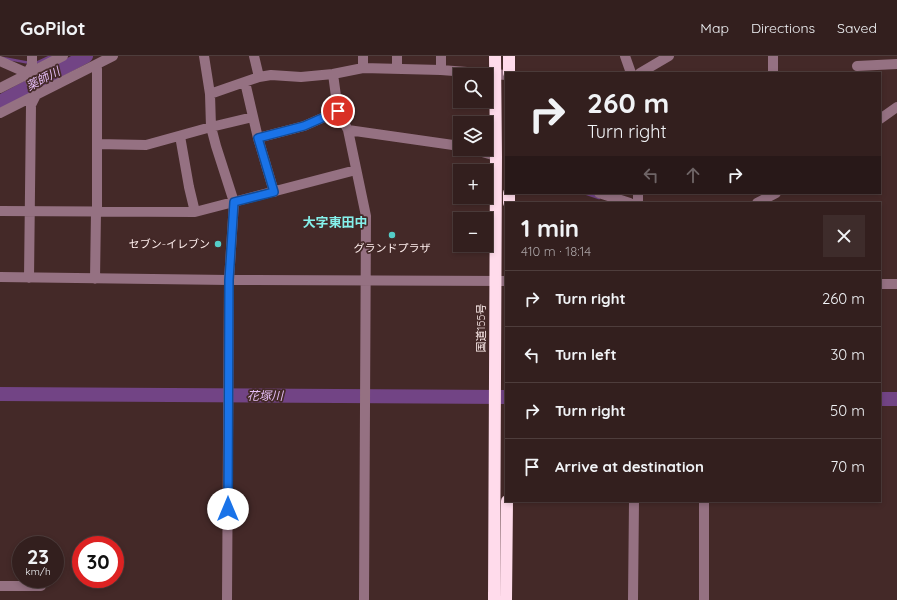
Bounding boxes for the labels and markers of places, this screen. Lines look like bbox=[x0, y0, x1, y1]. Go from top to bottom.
pin bbox=[321, 94, 355, 128]
marker: グランドプラザ bbox=[387, 230, 397, 240]
place label: セブン-イレブン bbox=[129, 237, 210, 251]
marker: セブン-イレブン bbox=[213, 239, 223, 249]
place label: グランドプラザ bbox=[354, 241, 431, 255]

